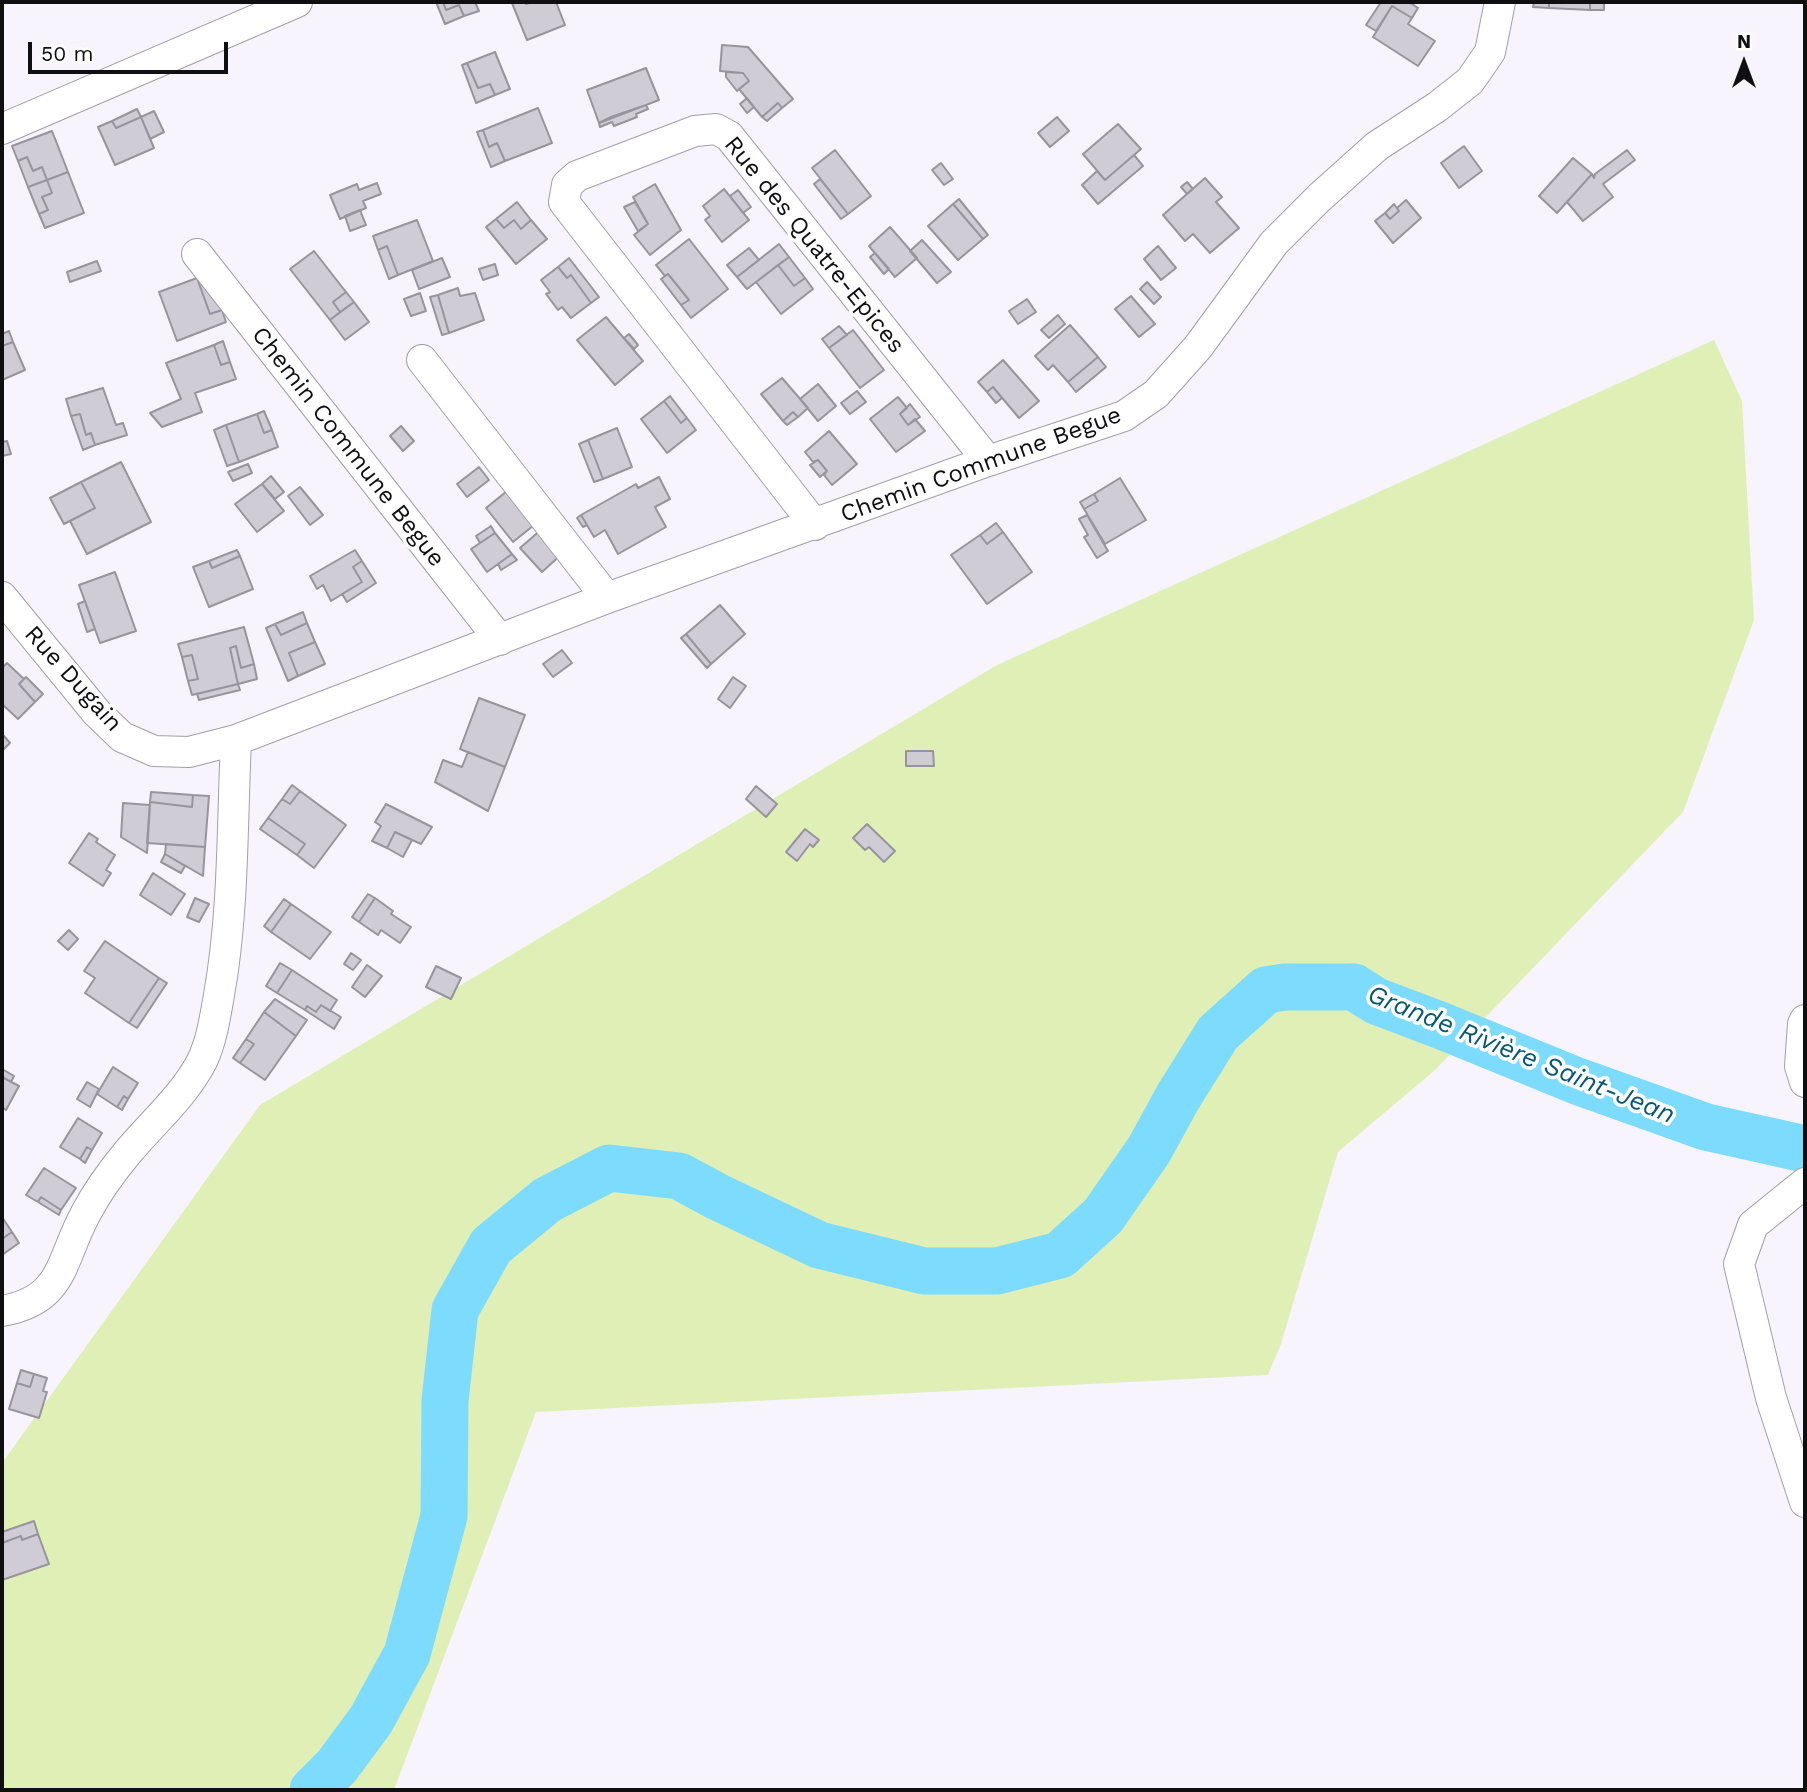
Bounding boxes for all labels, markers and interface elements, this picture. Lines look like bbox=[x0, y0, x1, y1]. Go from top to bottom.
scale bar bbox=[32, 28, 231, 72]
north arrow bbox=[1709, 28, 1779, 98]
text: N bbox=[1737, 30, 1751, 53]
text: 50 m bbox=[41, 41, 93, 66]
street label: Rue des Quatre-Epices bbox=[718, 131, 910, 359]
street label: Chemin Commune Begue bbox=[245, 321, 451, 573]
street label: Chemin Commune Begue bbox=[837, 401, 1125, 529]
street label: Rue Dugain bbox=[18, 620, 128, 738]
water label: Grande Rivière Saint-Jean bbox=[1363, 979, 1679, 1131]

